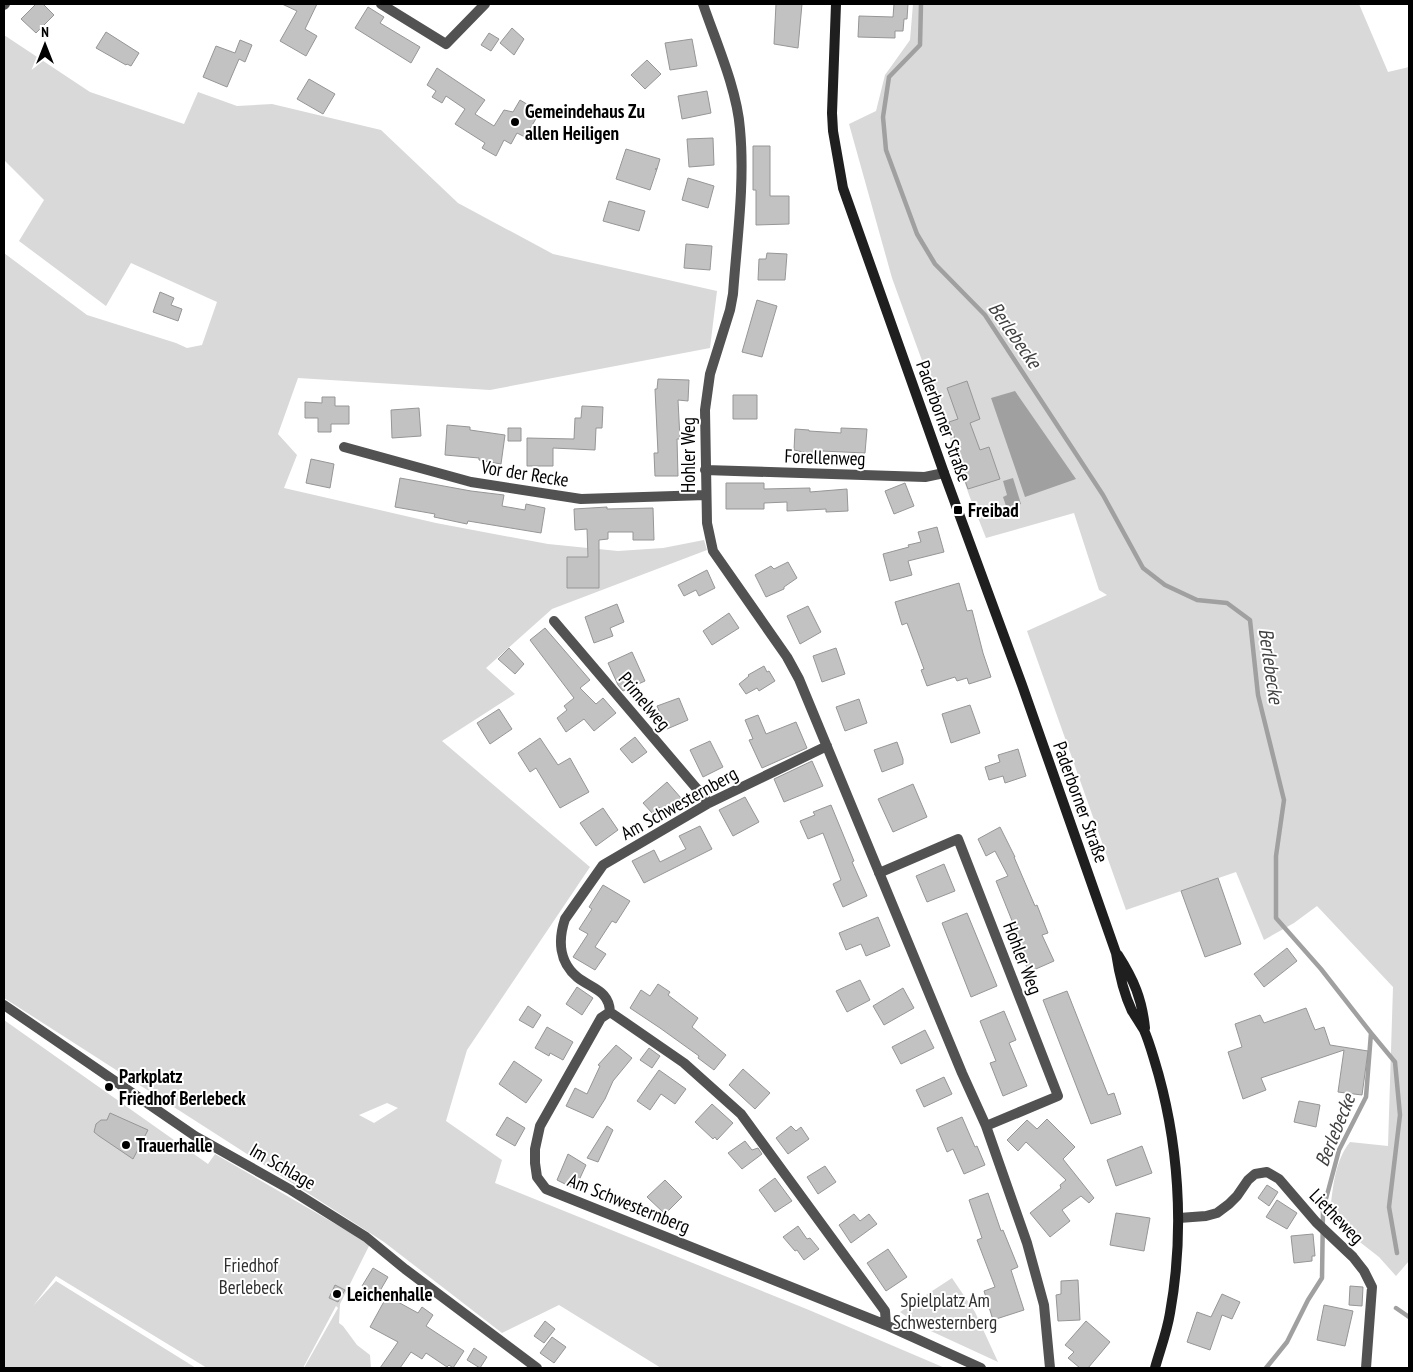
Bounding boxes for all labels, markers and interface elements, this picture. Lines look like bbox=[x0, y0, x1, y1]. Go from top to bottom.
north arrow bbox=[20, 20, 70, 70]
text: N bbox=[41, 23, 49, 41]
place label: Gemeindehaus Zu allen Heiligen bbox=[525, 99, 645, 145]
marker: Gemeindehaus Zu allen Heiligen bbox=[509, 116, 521, 128]
water label: Berlebecke bbox=[983, 296, 1048, 375]
street label: Paderborner Straße bbox=[911, 357, 977, 485]
street label: Hohler Weg bbox=[676, 417, 700, 493]
street label: Forellenweg bbox=[784, 444, 866, 470]
street label: Vor der Recke bbox=[478, 454, 571, 492]
place label: Freibad bbox=[968, 498, 1019, 522]
marker: Freibad bbox=[952, 504, 964, 516]
water label: Berlebecke bbox=[1253, 627, 1289, 707]
street label: Primelweg bbox=[614, 667, 676, 735]
street label: Paderborner Straße bbox=[1048, 738, 1114, 866]
street label: Am Schwesternberg bbox=[616, 761, 742, 845]
street label: Hohler Weg bbox=[998, 918, 1048, 998]
place label: Parkplatz Friedhof Berlebeck bbox=[119, 1064, 246, 1110]
marker: Parkplatz Friedhof Berlebeck bbox=[103, 1081, 115, 1093]
water label: Berlebecke bbox=[1309, 1088, 1362, 1170]
place label: Trauerhalle bbox=[136, 1133, 213, 1157]
street label: Im Schlage bbox=[246, 1138, 320, 1195]
marker: Trauerhalle bbox=[120, 1139, 132, 1151]
street label: Am Schwesternberg bbox=[564, 1168, 694, 1238]
street label: Lietheweg bbox=[1305, 1183, 1369, 1249]
park label: Friedhof Berlebeck bbox=[219, 1253, 284, 1299]
place label: Leichenhalle bbox=[347, 1282, 433, 1306]
marker: Leichenhalle bbox=[331, 1288, 343, 1300]
park label: Spielplatz Am Schwesternberg bbox=[893, 1288, 997, 1334]

